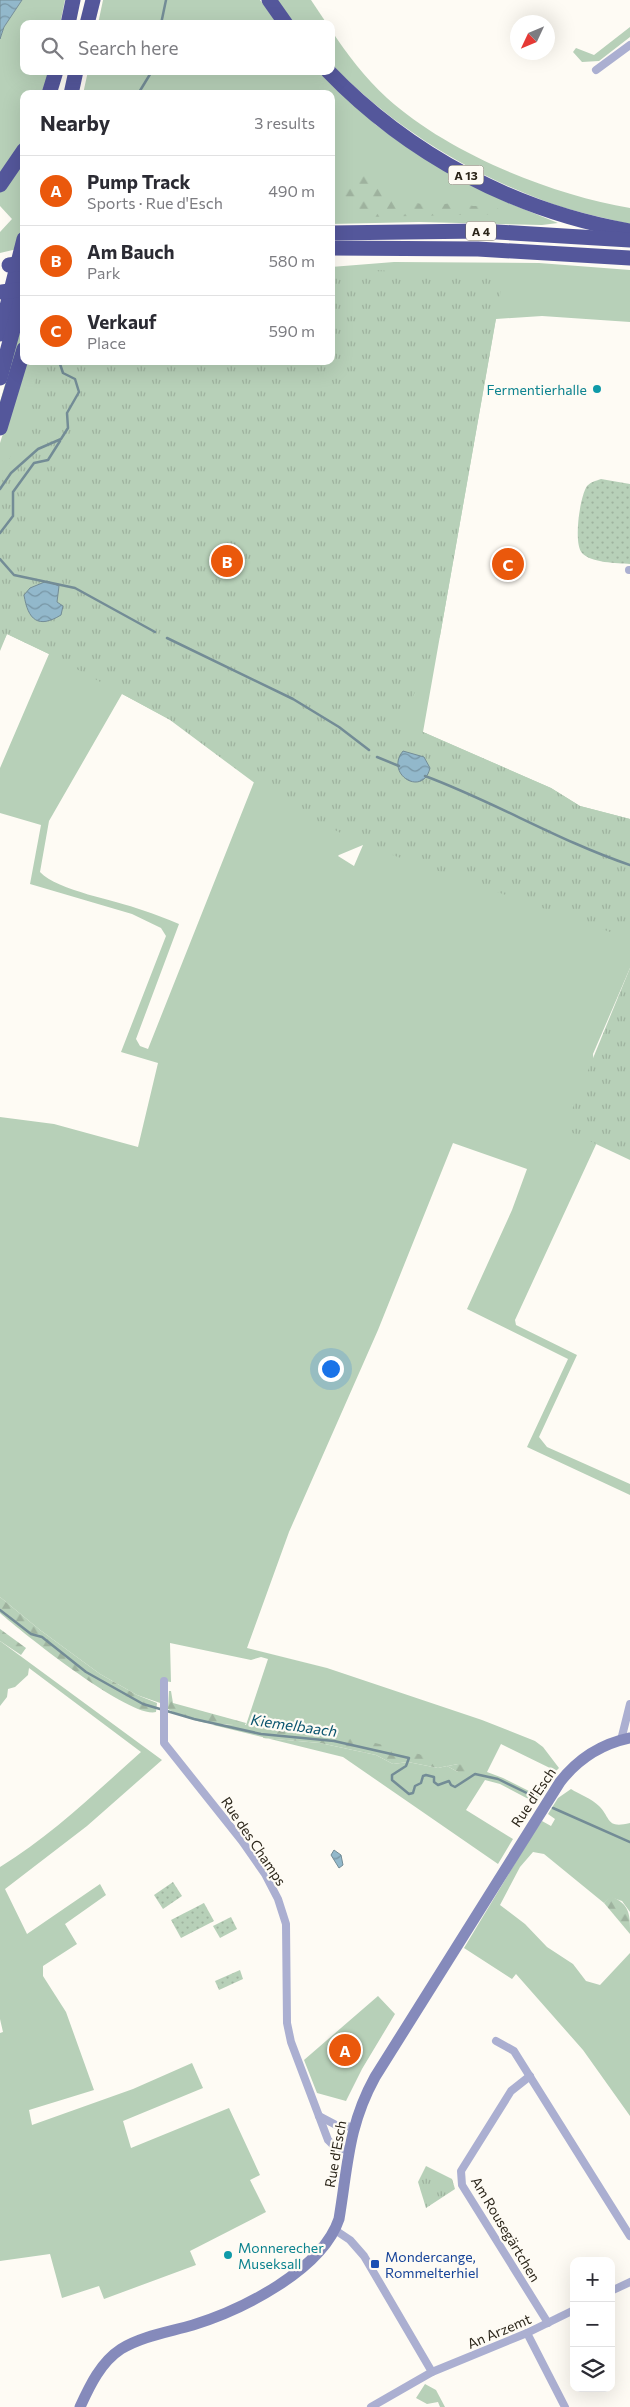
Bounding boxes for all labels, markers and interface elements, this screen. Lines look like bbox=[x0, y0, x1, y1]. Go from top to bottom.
north arrow bbox=[510, 15, 555, 60]
search box bbox=[20, 20, 335, 75]
icon: search bbox=[38, 34, 66, 62]
text: Search here bbox=[78, 36, 178, 59]
text: Nearby bbox=[40, 110, 110, 135]
text: 3 results bbox=[254, 113, 315, 132]
road number: A 13 bbox=[448, 166, 484, 184]
text: Pump Track bbox=[87, 170, 190, 193]
text: A bbox=[50, 181, 62, 200]
text: 490 m bbox=[268, 181, 315, 200]
text: Sports · Rue d'Esch bbox=[87, 193, 223, 212]
road number: A 4 bbox=[466, 222, 496, 240]
text: Am Bauch bbox=[87, 240, 175, 263]
text: B bbox=[51, 251, 61, 270]
text: 580 m bbox=[269, 251, 315, 270]
text: Park bbox=[87, 263, 120, 282]
text: Verkauf bbox=[87, 310, 157, 333]
text: C bbox=[51, 321, 61, 340]
text: 590 m bbox=[269, 321, 315, 340]
text: Place bbox=[87, 333, 126, 352]
place label: Fermentierhalle bbox=[487, 381, 587, 398]
marker: Fermentierhalle bbox=[591, 383, 603, 395]
pin: B bbox=[211, 542, 243, 580]
pin: C bbox=[492, 545, 524, 583]
your location bbox=[318, 1356, 344, 1382]
water label: Kiemelbaach bbox=[250, 1710, 338, 1740]
street label: Rue d'Esch bbox=[507, 1764, 559, 1830]
street label: Rue des Champs bbox=[218, 1793, 290, 1889]
pin: A bbox=[329, 2031, 361, 2069]
street label: Rue d'Esch bbox=[321, 2119, 349, 2189]
street label: Am Rousegärtchen bbox=[468, 2173, 544, 2285]
place label: Monnerecher Museksall bbox=[238, 2239, 324, 2272]
place label: Mondercange, Rommelterhiel bbox=[385, 2248, 479, 2281]
marker: Monnerecher Museksall bbox=[222, 2249, 234, 2261]
map controls bbox=[570, 2257, 615, 2392]
button: + bbox=[570, 2257, 615, 2302]
marker: Mondercange, Rommelterhiel bbox=[369, 2258, 381, 2270]
button: − bbox=[570, 2302, 615, 2347]
street label: An Arzemt bbox=[464, 2310, 534, 2352]
button: layers bbox=[570, 2347, 615, 2392]

